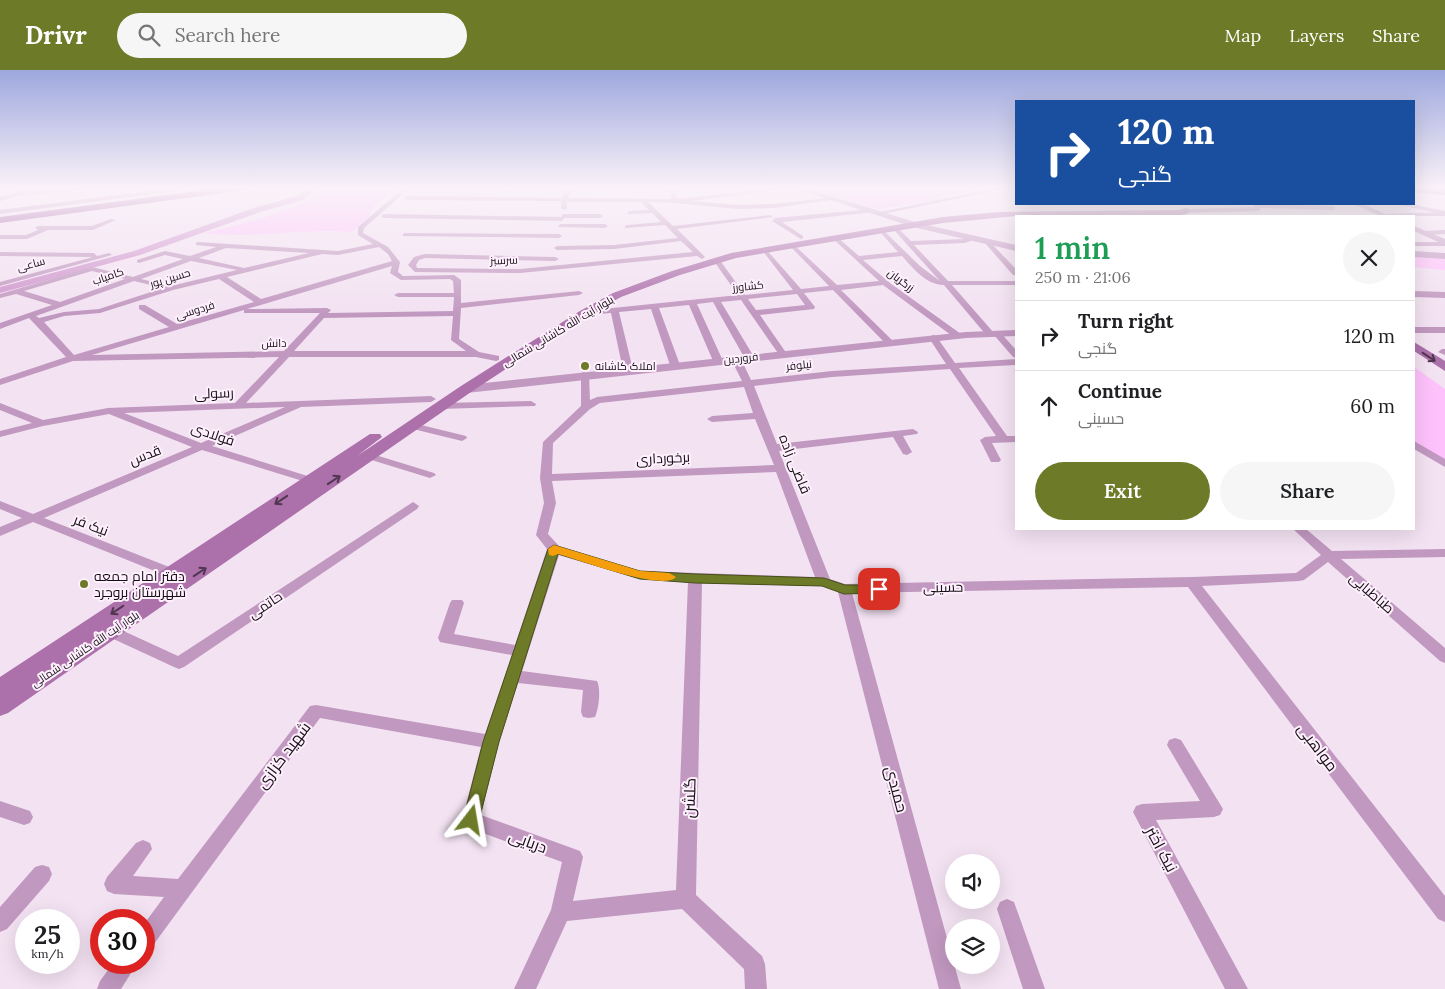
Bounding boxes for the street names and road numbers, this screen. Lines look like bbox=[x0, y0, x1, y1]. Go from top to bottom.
street label: سرسبز bbox=[489, 253, 518, 268]
street label: ساعی bbox=[15, 254, 47, 274]
street label: کامیاب bbox=[90, 264, 126, 288]
street label: حسین پور bbox=[147, 265, 192, 291]
street label: زرگریان bbox=[885, 265, 917, 295]
street label: کشاورز bbox=[731, 277, 764, 295]
street label: بلوار آیت الله کاشانی شمالی bbox=[499, 291, 616, 370]
street label: فردوسی bbox=[174, 297, 216, 323]
street label: دانش bbox=[261, 336, 287, 350]
street label: فروردین bbox=[723, 349, 759, 367]
street label: نیلوفر bbox=[784, 357, 813, 373]
street label: رسولی bbox=[194, 383, 234, 403]
street label: فولادی bbox=[189, 418, 237, 450]
street label: قاضی زاده bbox=[775, 432, 815, 496]
street label: قدس bbox=[126, 440, 164, 470]
street label: برخورداری bbox=[635, 448, 691, 468]
street label: نیک فر bbox=[70, 510, 111, 540]
street label: طباطبایی bbox=[1346, 569, 1398, 617]
street label: حسینی bbox=[923, 578, 963, 596]
street label: حاتمی bbox=[244, 587, 286, 623]
street label: بلوار آیت الله کاشانی شمالی bbox=[28, 607, 142, 690]
street label: شهید کزازی bbox=[251, 717, 316, 793]
street label: مواهبی bbox=[1293, 719, 1343, 776]
street label: حمیدی bbox=[880, 764, 913, 815]
street label: گلشن bbox=[678, 777, 701, 819]
street label: نیک اختر bbox=[1141, 822, 1182, 875]
street label: دریایی bbox=[506, 825, 550, 858]

